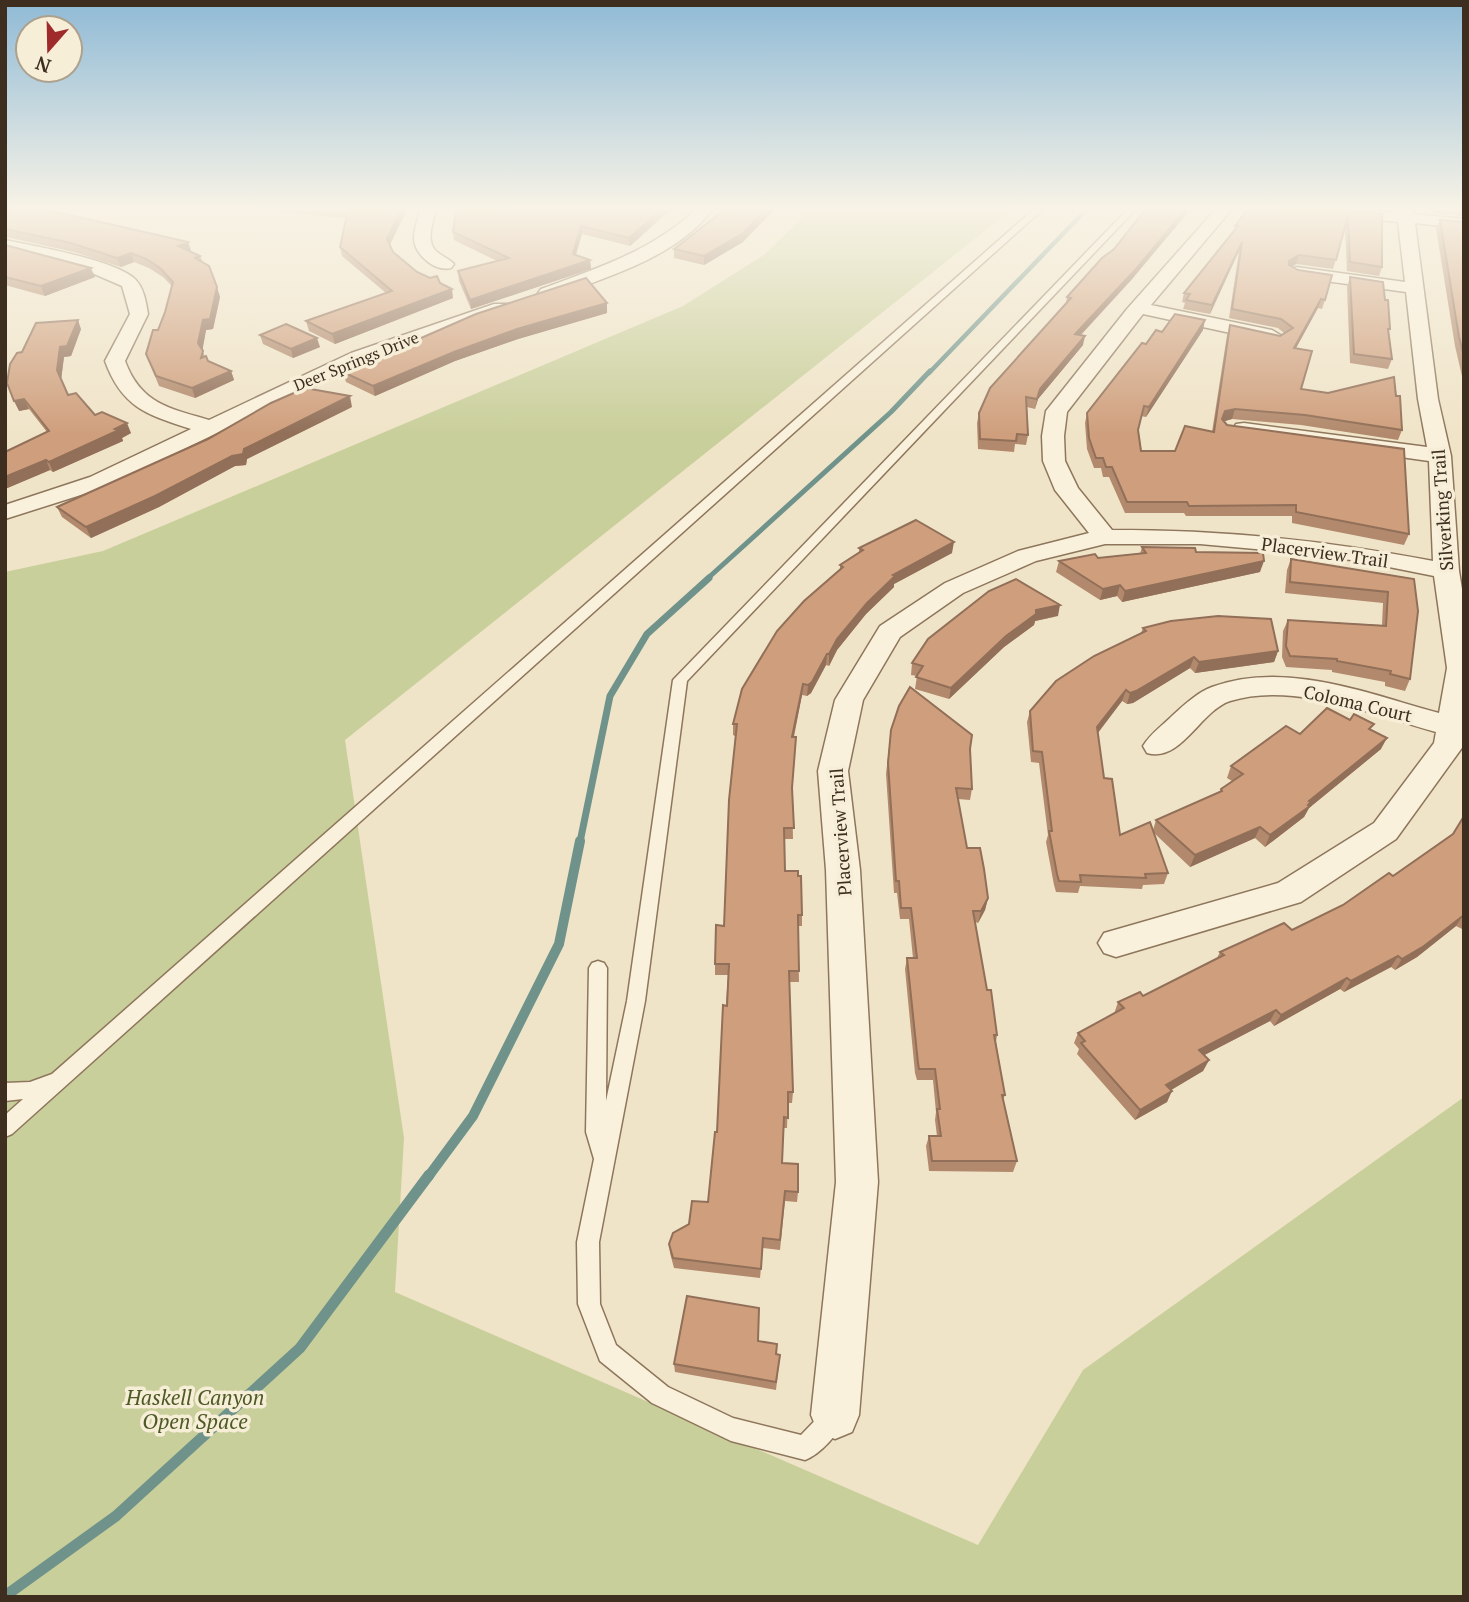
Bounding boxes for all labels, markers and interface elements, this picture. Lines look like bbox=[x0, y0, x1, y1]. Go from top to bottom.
north arrow bbox=[14, 14, 84, 84]
text: N bbox=[31, 51, 54, 80]
street label: Deer Springs Drive bbox=[290, 326, 422, 396]
street label: Silverking Trail bbox=[1426, 448, 1458, 572]
street label: Placerview Trail bbox=[1260, 531, 1390, 573]
street label: Coloma Court bbox=[1301, 679, 1415, 727]
street label: Placerview Trail bbox=[824, 767, 856, 897]
park label: Haskell Canyon Open Space bbox=[125, 1383, 264, 1435]

